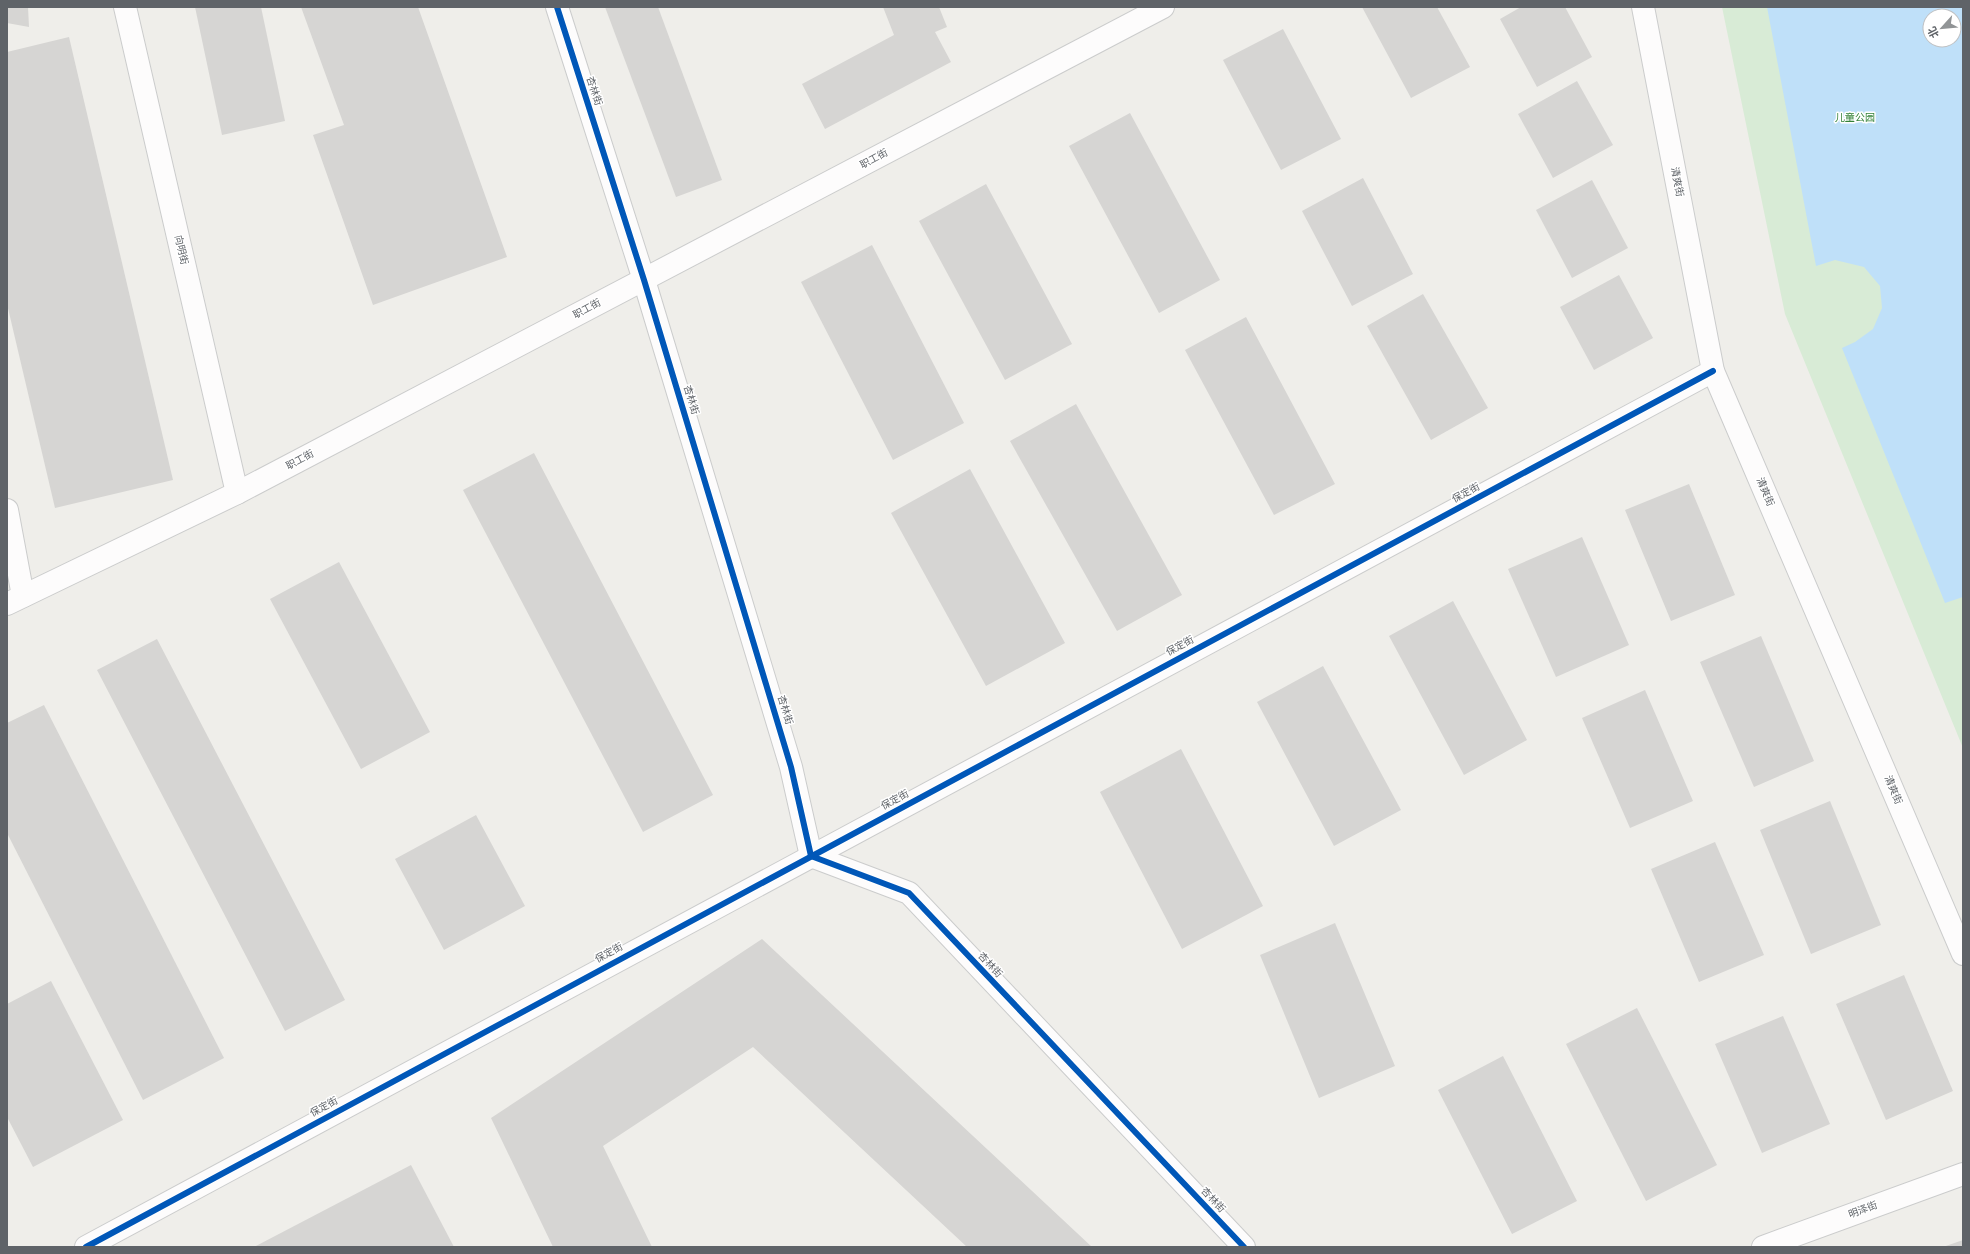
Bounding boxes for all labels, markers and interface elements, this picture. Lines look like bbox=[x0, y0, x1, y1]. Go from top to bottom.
north arrow bbox=[1922, 8, 1962, 48]
text: 北 bbox=[1925, 24, 1942, 40]
street label: 杏林街 bbox=[584, 75, 604, 107]
park label: 儿童公园 bbox=[1835, 112, 1875, 124]
street label: 职工街 bbox=[858, 147, 890, 171]
street label: 清爽街 bbox=[1668, 166, 1686, 198]
street label: 向明街 bbox=[172, 234, 190, 266]
street label: 职工街 bbox=[571, 297, 603, 321]
street label: 杏林街 bbox=[681, 384, 701, 416]
street label: 职工街 bbox=[284, 448, 316, 472]
street label: 清爽街 bbox=[1754, 476, 1776, 508]
street label: 保定街 bbox=[1450, 481, 1482, 505]
street label: 保定街 bbox=[1164, 634, 1196, 658]
street label: 杏林街 bbox=[775, 694, 795, 726]
street label: 清爽街 bbox=[1882, 774, 1904, 806]
street label: 保定街 bbox=[879, 788, 911, 812]
street label: 保定街 bbox=[593, 941, 625, 965]
street label: 杏林街 bbox=[975, 950, 1005, 980]
street label: 保定街 bbox=[308, 1095, 340, 1119]
street label: 杏林街 bbox=[1198, 1185, 1228, 1215]
street label: 明泽街 bbox=[1847, 1199, 1879, 1221]

